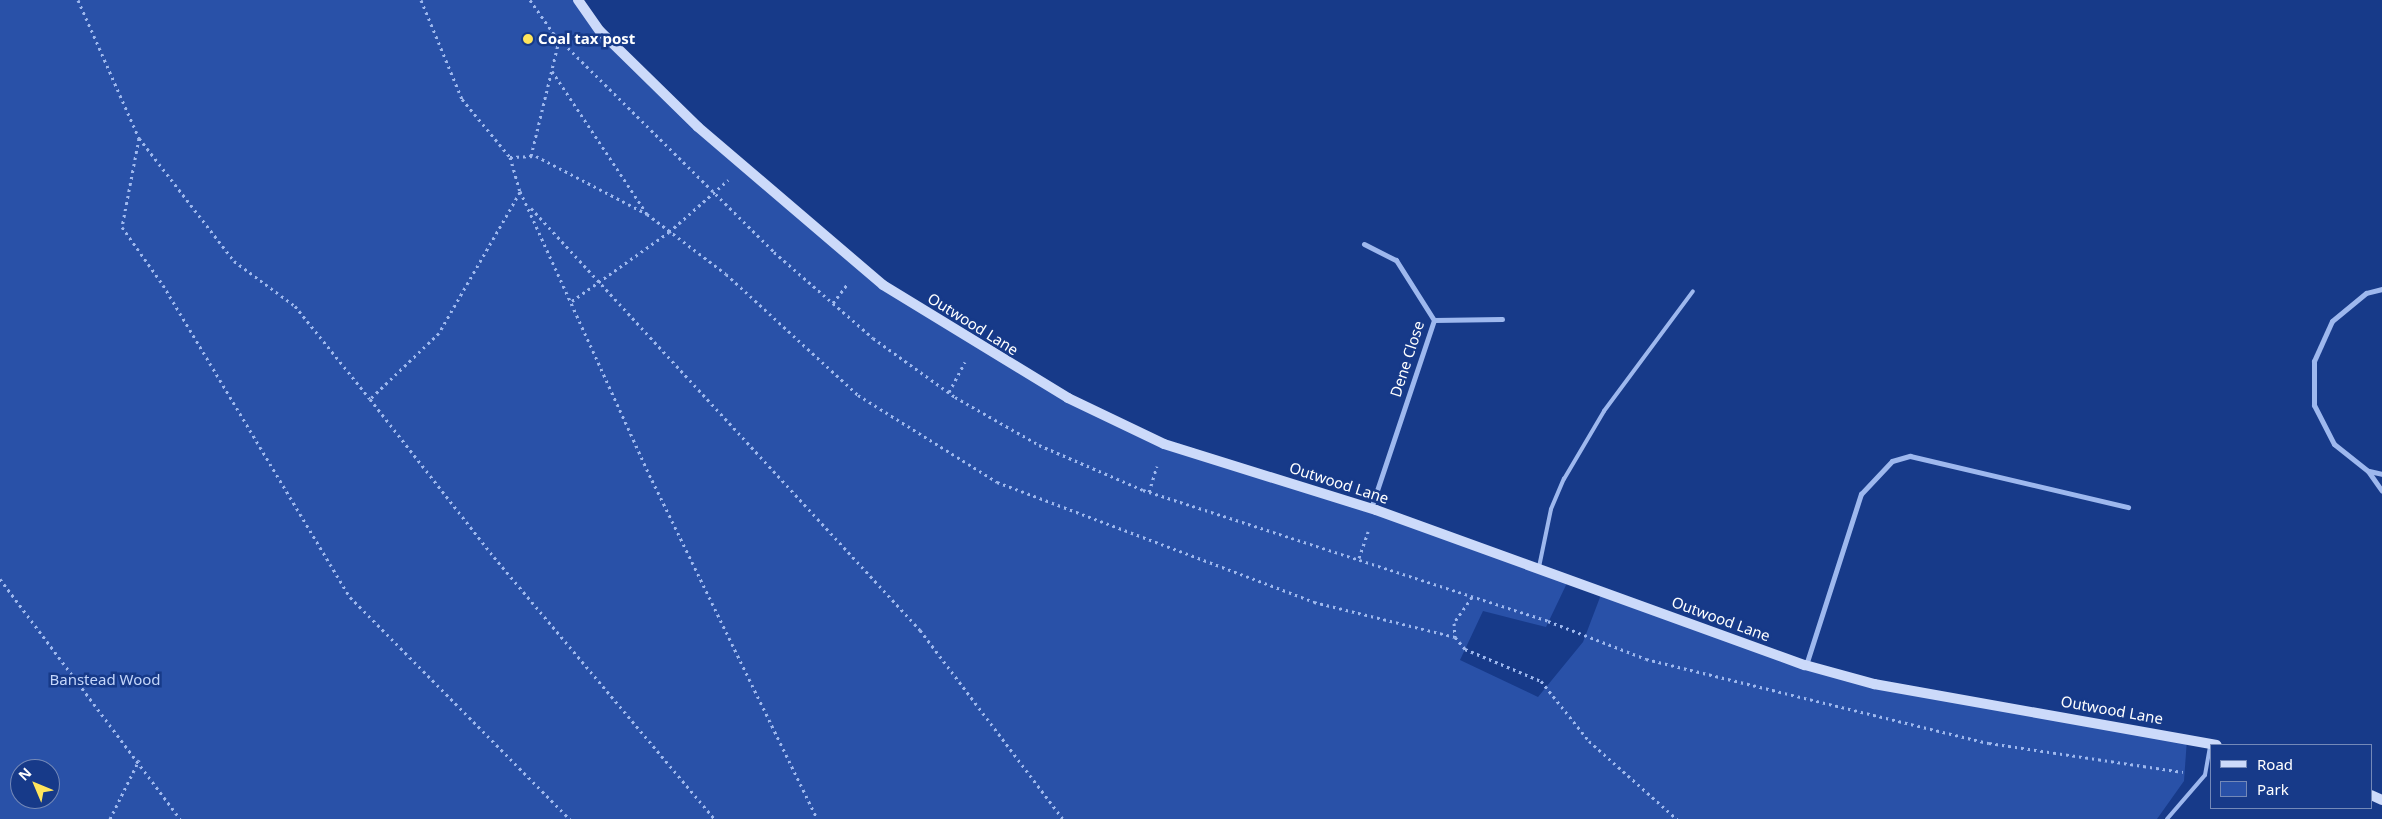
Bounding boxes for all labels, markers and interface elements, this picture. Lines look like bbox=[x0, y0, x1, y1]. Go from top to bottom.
place label: Coal tax post bbox=[538, 30, 635, 48]
marker: Coal tax post bbox=[522, 33, 534, 45]
street label: Outwood Lane bbox=[924, 289, 1022, 359]
street label: Dene Close bbox=[1386, 319, 1428, 399]
street label: Outwood Lane bbox=[1287, 458, 1391, 508]
street label: Outwood Lane bbox=[1669, 593, 1773, 645]
park label: Banstead Wood bbox=[49, 671, 161, 689]
street label: Outwood Lane bbox=[2059, 692, 2165, 728]
legend bbox=[2210, 744, 2372, 809]
text: Road bbox=[2257, 754, 2293, 774]
north arrow bbox=[10, 759, 60, 809]
text: N bbox=[14, 763, 35, 784]
text: Park bbox=[2257, 779, 2289, 799]

